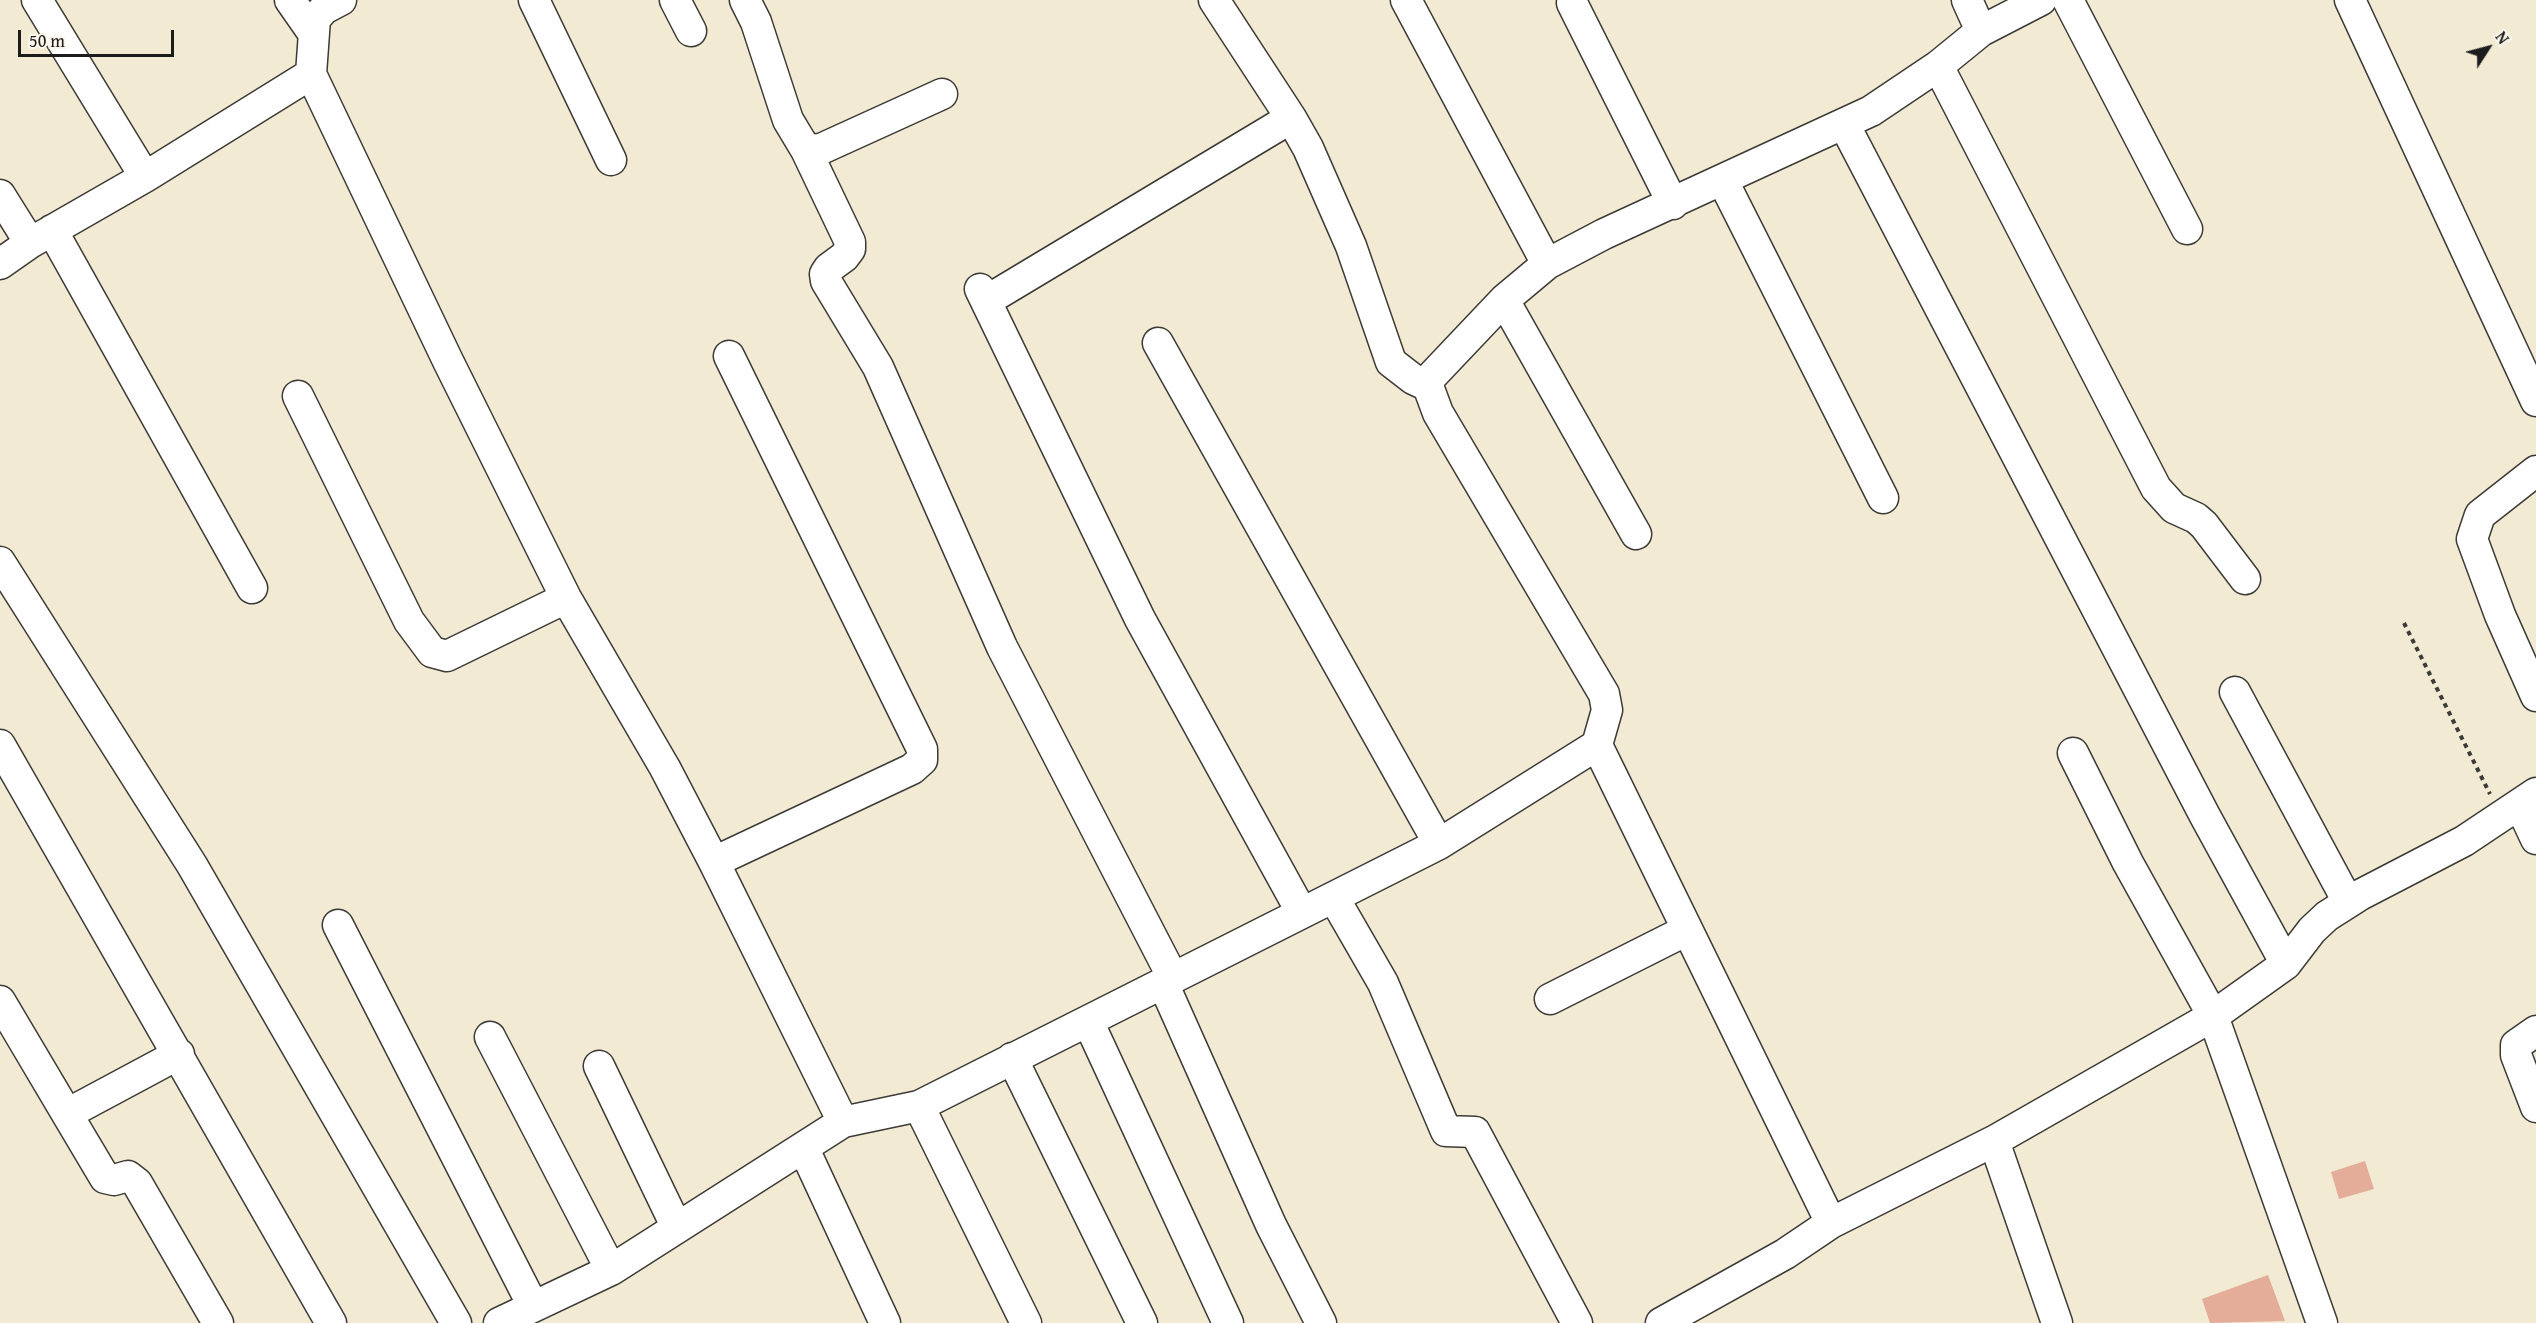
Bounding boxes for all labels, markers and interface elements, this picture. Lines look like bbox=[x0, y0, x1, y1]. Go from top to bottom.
scale bar bbox=[21, 18, 177, 56]
north arrow bbox=[2458, 18, 2518, 78]
text: N bbox=[2490, 26, 2515, 49]
text: 50 m bbox=[29, 27, 65, 54]

